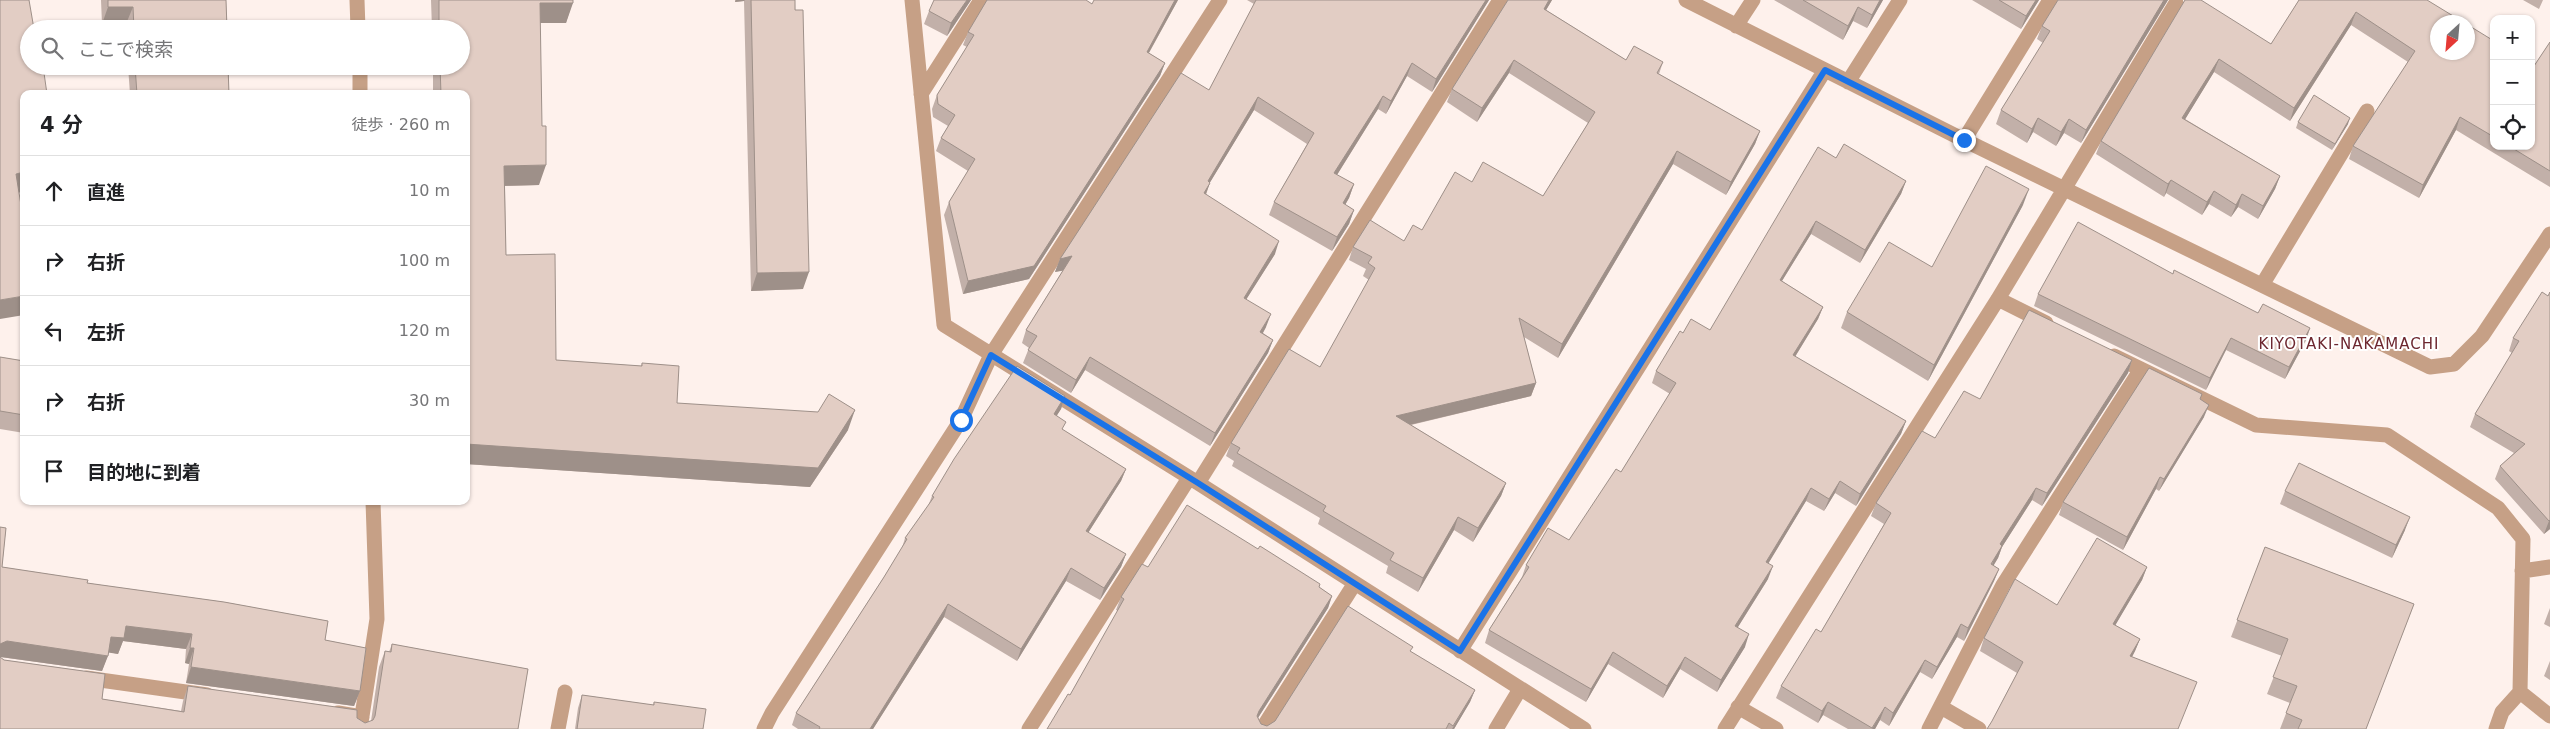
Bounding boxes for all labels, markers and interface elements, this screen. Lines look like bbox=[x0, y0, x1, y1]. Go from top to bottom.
north arrow bbox=[2430, 15, 2475, 60]
map controls bbox=[2490, 15, 2535, 150]
button: + bbox=[2490, 15, 2535, 60]
search box bbox=[20, 20, 470, 75]
icon: search bbox=[38, 34, 66, 62]
text: ここで検索 bbox=[78, 38, 173, 60]
button: − bbox=[2490, 60, 2535, 105]
button: locate bbox=[2490, 105, 2535, 150]
text: 4 分 bbox=[40, 113, 83, 137]
text: 徒歩 · 260 m bbox=[352, 115, 450, 134]
route end bbox=[1953, 129, 1976, 152]
icon: ahead bbox=[40, 177, 68, 205]
text: 直進 bbox=[87, 181, 125, 203]
text: 10 m bbox=[409, 181, 450, 200]
icon: right bbox=[40, 247, 68, 275]
text: 右折 bbox=[87, 251, 125, 273]
text: 100 m bbox=[399, 251, 450, 270]
icon: left bbox=[40, 317, 68, 345]
text: 左折 bbox=[87, 321, 125, 343]
text: 120 m bbox=[399, 321, 450, 340]
district label: KIYOTAKI-NAKAMACHI bbox=[2259, 335, 2439, 353]
icon: right bbox=[40, 387, 68, 415]
text: 右折 bbox=[87, 391, 125, 413]
text: 30 m bbox=[409, 391, 450, 410]
route start bbox=[950, 409, 973, 432]
icon: arrive bbox=[40, 457, 68, 485]
text: 目的地に到着 bbox=[87, 461, 201, 483]

